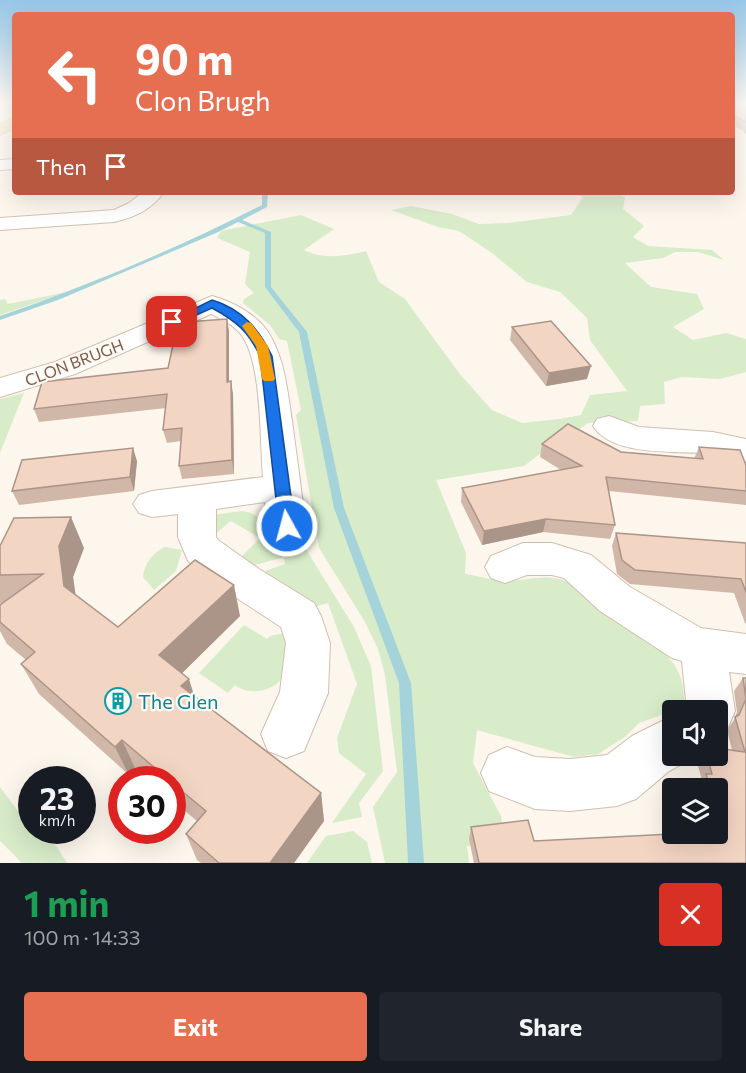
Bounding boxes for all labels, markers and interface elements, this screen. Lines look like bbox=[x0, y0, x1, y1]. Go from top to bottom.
text: 90 m bbox=[135, 32, 234, 84]
icon: left bbox=[36, 36, 114, 114]
text: Clon Brugh bbox=[135, 84, 271, 117]
icon: arrive bbox=[99, 150, 132, 183]
text: Then bbox=[36, 153, 87, 180]
pin bbox=[146, 296, 197, 347]
icon: arrive bbox=[155, 305, 188, 338]
street label: CLON BRUGH bbox=[22, 334, 126, 390]
position arrow bbox=[255, 494, 319, 558]
building icon: The Glen bbox=[103, 686, 133, 716]
place label: The Glen bbox=[138, 689, 218, 713]
map controls bbox=[662, 700, 728, 844]
button: sound bbox=[662, 700, 728, 766]
speed limit sign: 30 bbox=[108, 766, 186, 844]
button: layers bbox=[662, 778, 728, 844]
text: 23 bbox=[40, 779, 74, 816]
text: km/h bbox=[39, 811, 75, 829]
text: 1 min bbox=[24, 880, 109, 924]
button: close bbox=[659, 883, 722, 946]
text: 100 m · 14:33 bbox=[24, 925, 140, 949]
button: Exit bbox=[24, 992, 367, 1061]
button: Share bbox=[379, 992, 722, 1061]

